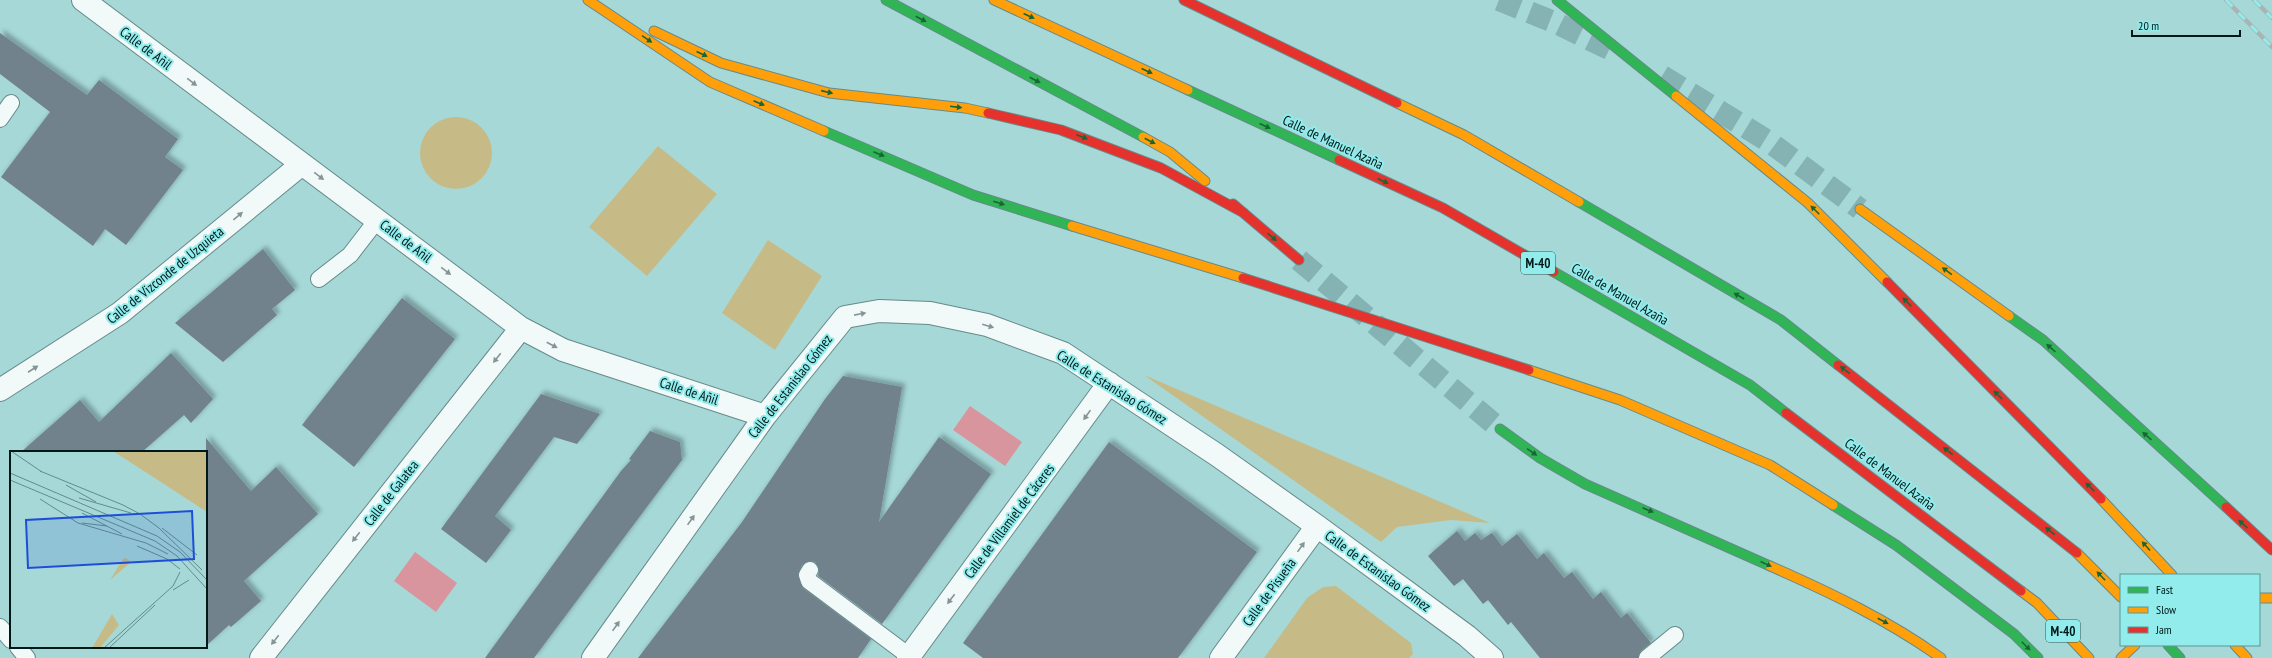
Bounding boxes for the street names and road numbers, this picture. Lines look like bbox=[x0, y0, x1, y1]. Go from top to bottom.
street label: Calle de Añil bbox=[116, 23, 176, 74]
street label: Calle de Manuel Azaña bbox=[1280, 111, 1386, 173]
street label: Calle de Añil bbox=[376, 216, 436, 267]
street label: Calle de Vizconde de Uzquieta bbox=[103, 222, 227, 328]
road number: M-40 bbox=[1521, 252, 1555, 274]
street label: Calle de Manuel Azaña bbox=[1568, 259, 1672, 329]
street label: Calle de Estanislao Gómez bbox=[744, 331, 836, 441]
street label: Calle de Estanislao Gómez bbox=[1054, 346, 1170, 428]
street label: Calle de Añil bbox=[657, 373, 721, 409]
street label: Calle de Manuel Azaña bbox=[1841, 434, 1939, 514]
street label: Calle de Galatea bbox=[360, 457, 422, 529]
street label: Calle de Villamiel de Cáceres bbox=[960, 460, 1058, 582]
street label: Calle de Estanislao Gómez bbox=[1321, 526, 1435, 616]
street label: Calle de Pisueña bbox=[1238, 555, 1300, 629]
road number: M-40 bbox=[2046, 620, 2080, 642]

